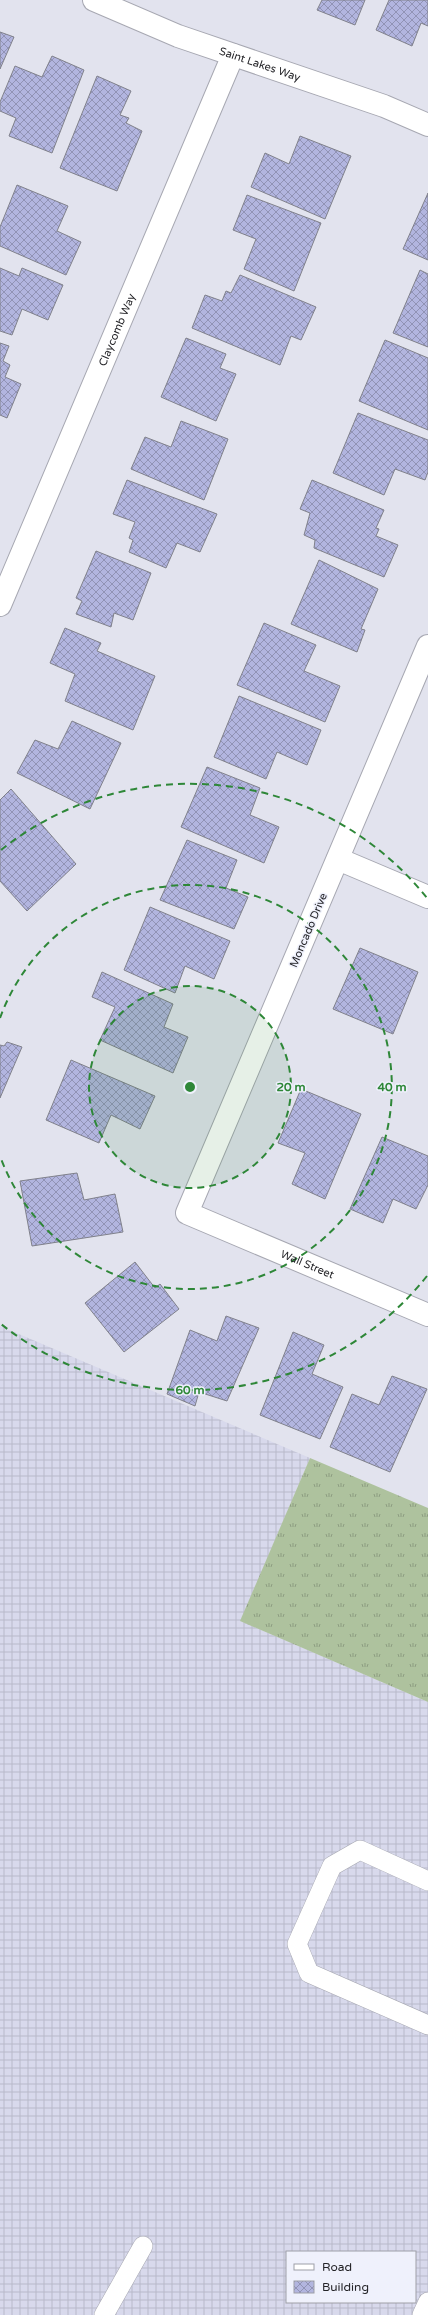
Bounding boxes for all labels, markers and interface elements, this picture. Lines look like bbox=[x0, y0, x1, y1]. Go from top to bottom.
street label: Saint Lakes Way bbox=[218, 45, 302, 84]
street label: Claycomb Way bbox=[96, 292, 138, 368]
street label: Moncado Drive bbox=[287, 891, 330, 969]
centre of rings bbox=[183, 1080, 197, 1094]
text: 20 m bbox=[276, 1080, 306, 1094]
text: 40 m bbox=[377, 1080, 407, 1094]
street label: Wall Street bbox=[279, 1247, 336, 1282]
text: 60 m bbox=[175, 1383, 205, 1397]
legend bbox=[286, 2251, 416, 2303]
text: Road bbox=[322, 2260, 352, 2274]
text: Building bbox=[322, 2280, 369, 2294]

